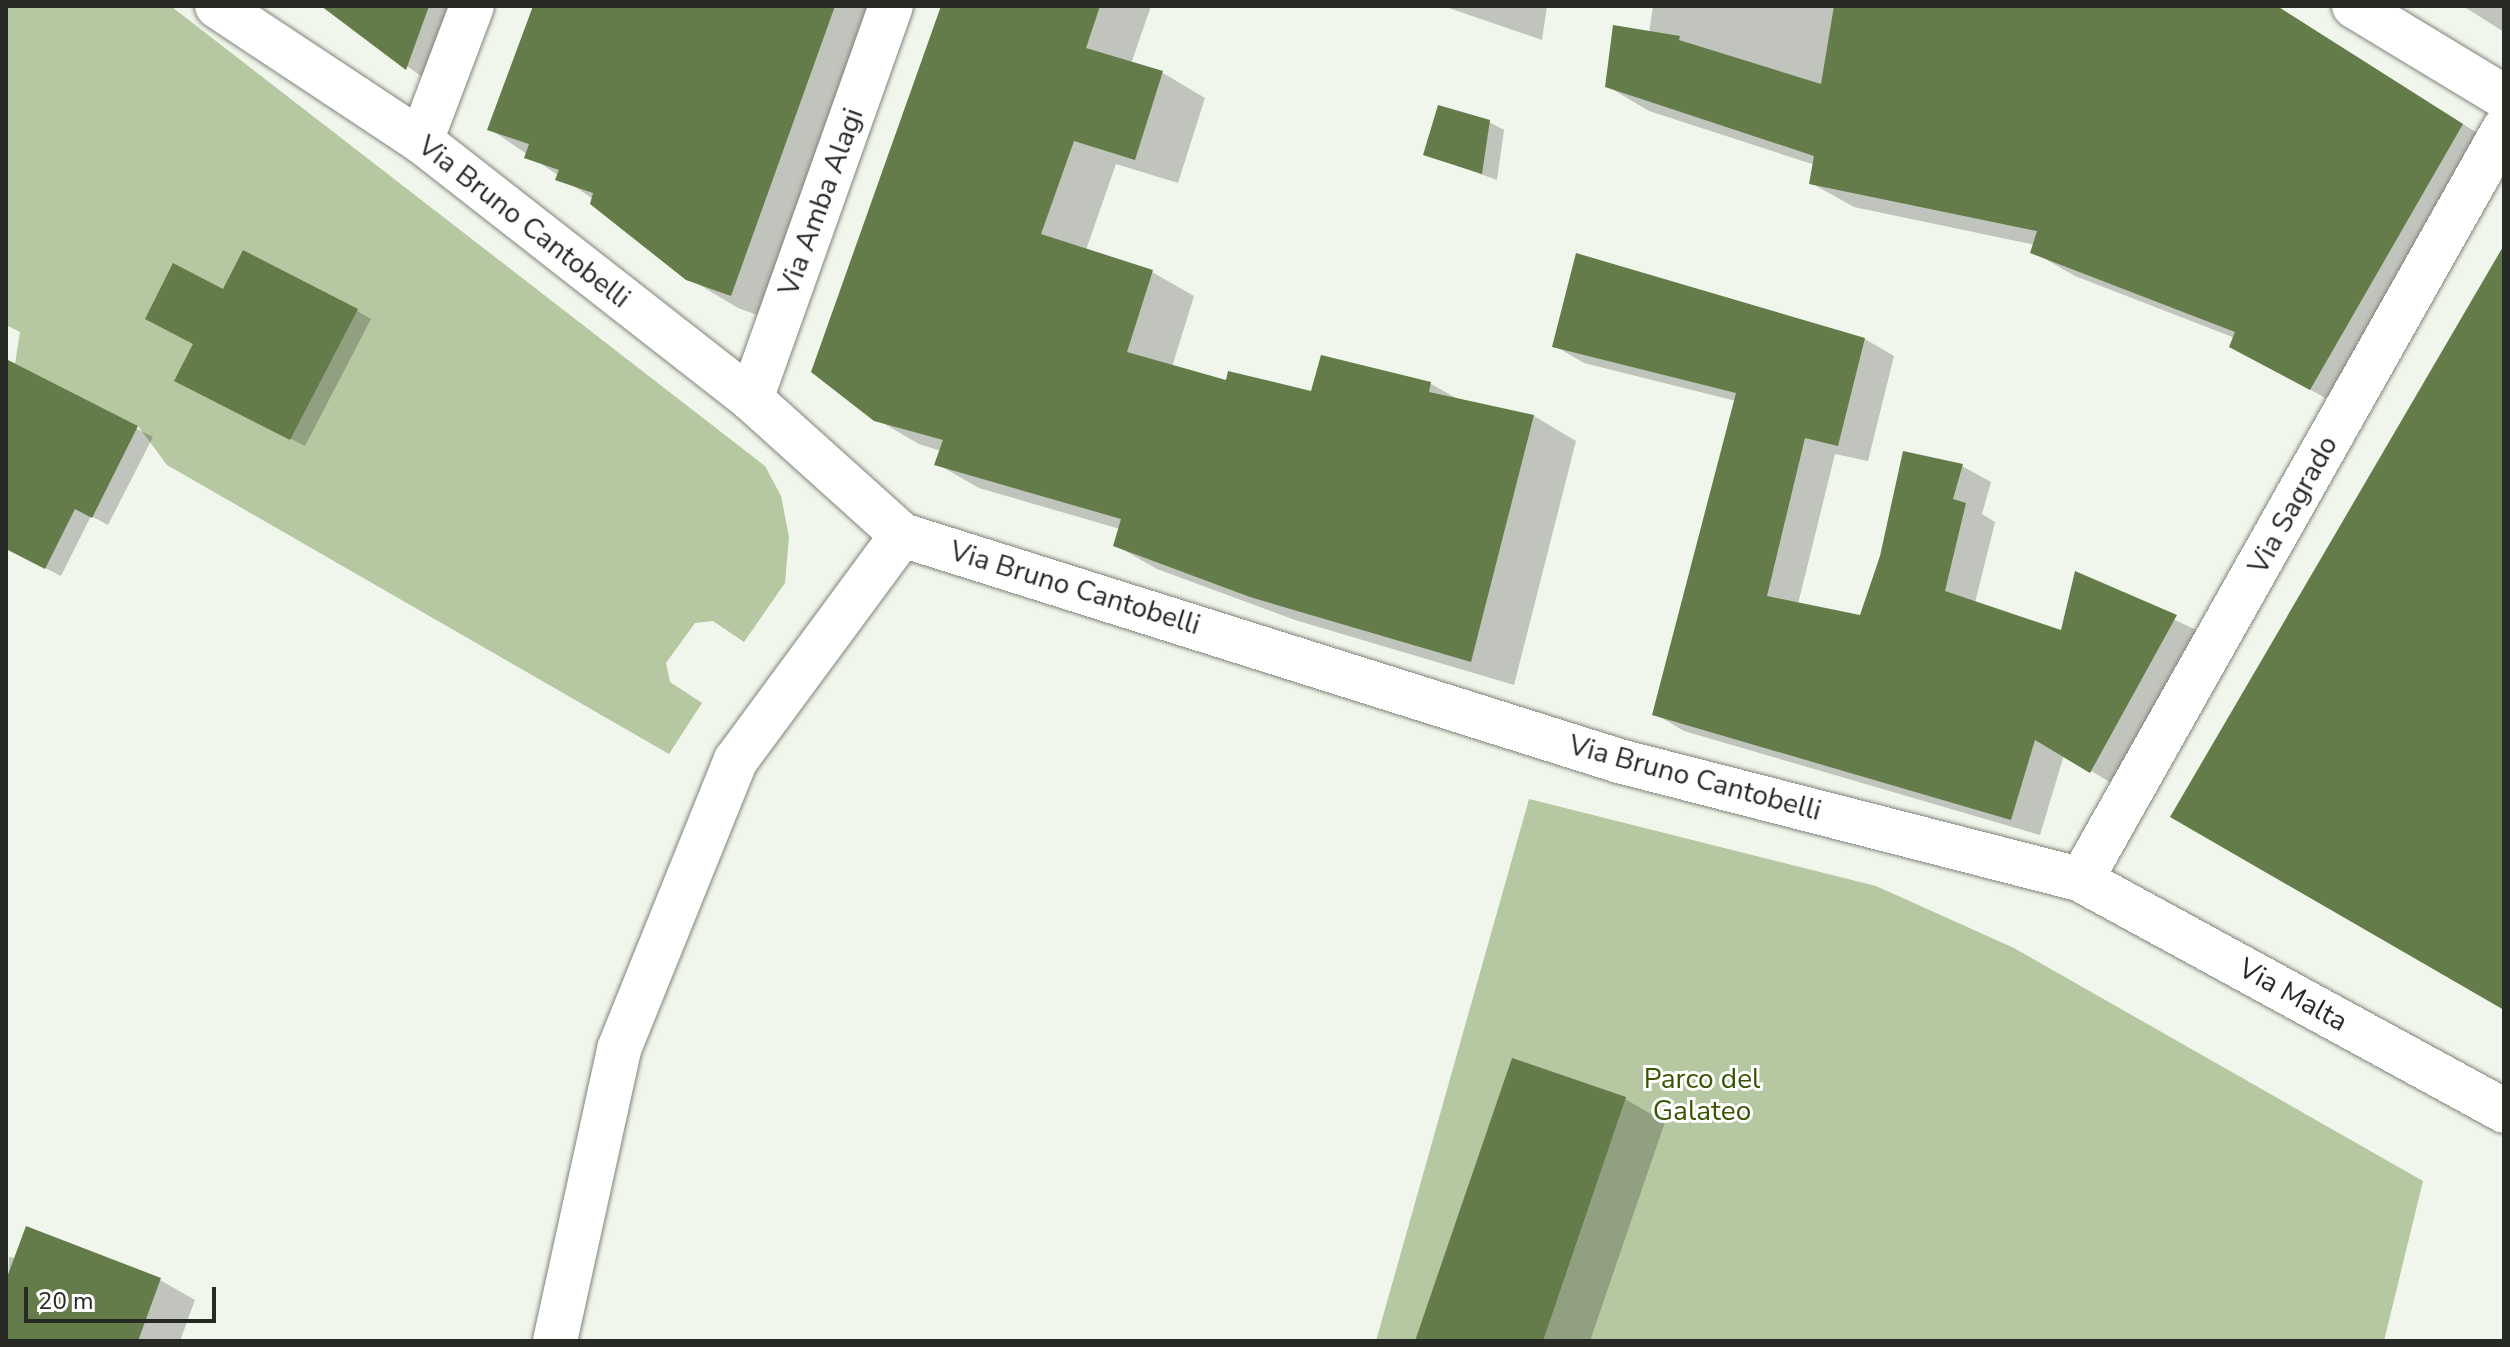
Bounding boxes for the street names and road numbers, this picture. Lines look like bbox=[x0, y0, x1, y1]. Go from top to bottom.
street label: Via Amba Alagi bbox=[772, 104, 870, 300]
street label: Via Bruno Cantobelli bbox=[411, 129, 637, 315]
street label: Via Sagrado bbox=[2241, 430, 2345, 580]
street label: Via Bruno Cantobelli bbox=[946, 534, 1204, 642]
street label: Via Bruno Cantobelli bbox=[1565, 728, 1825, 828]
street label: Via Malta bbox=[2233, 951, 2353, 1039]

